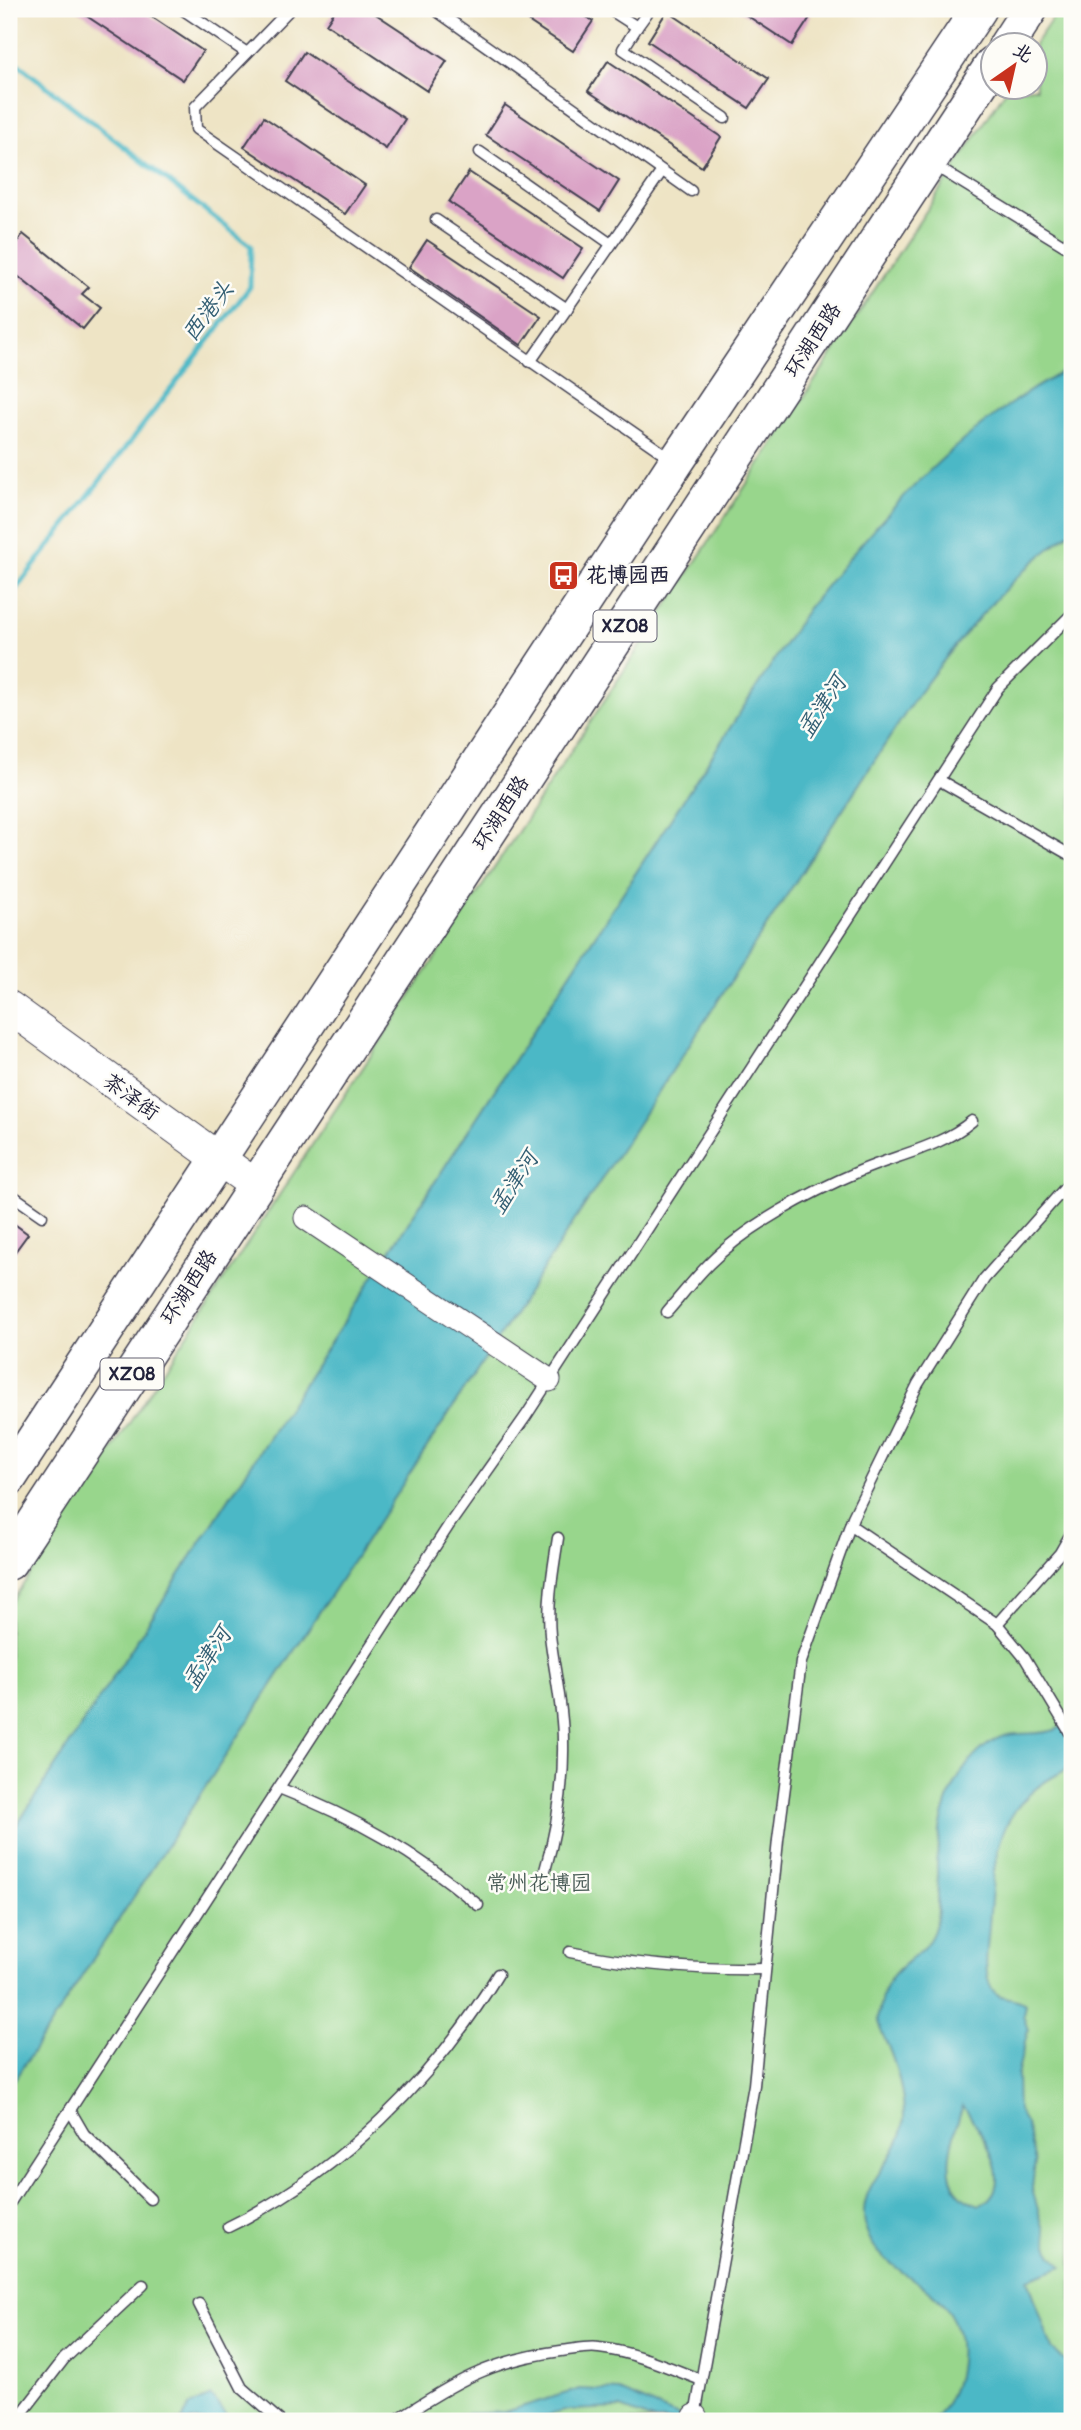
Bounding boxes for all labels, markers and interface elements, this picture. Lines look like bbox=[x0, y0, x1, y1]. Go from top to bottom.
north arrow bbox=[979, 32, 1050, 102]
text: 北 bbox=[1008, 37, 1038, 68]
water label: 西港头 bbox=[176, 275, 240, 347]
street label: 环湖西路 bbox=[779, 297, 847, 383]
bus stop icon: 花博园西 bbox=[546, 558, 580, 592]
place label: 花博园西 bbox=[586, 562, 670, 589]
road number: XZ08 bbox=[594, 610, 656, 642]
water label: 孟津河 bbox=[791, 666, 855, 743]
street label: 环湖西路 bbox=[467, 770, 535, 856]
street label: 茶泽街 bbox=[98, 1068, 164, 1126]
water label: 孟津河 bbox=[483, 1142, 547, 1219]
street label: 环湖西路 bbox=[155, 1244, 223, 1330]
road number: XZ08 bbox=[100, 1358, 164, 1390]
water label: 孟津河 bbox=[176, 1618, 240, 1695]
park label: 常州花博园 bbox=[487, 1870, 592, 1897]

